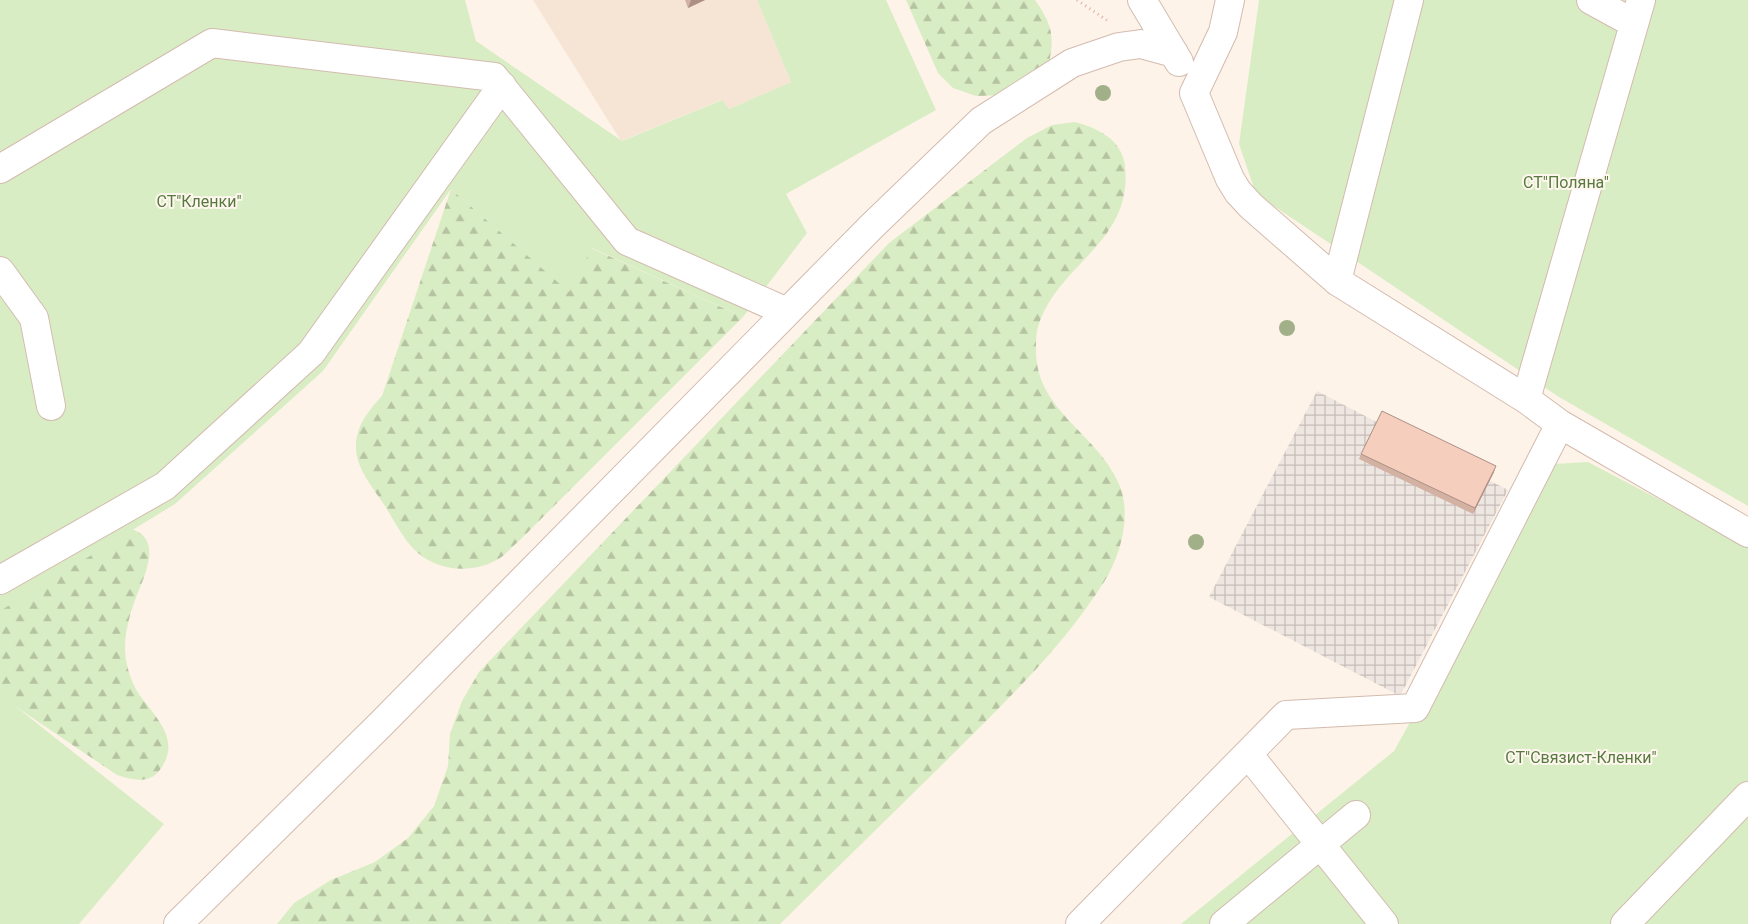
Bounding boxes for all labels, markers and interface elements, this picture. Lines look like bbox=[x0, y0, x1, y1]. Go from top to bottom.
park label: СТ"Поляна" bbox=[1523, 173, 1609, 192]
park label: СТ"Кленки" bbox=[156, 192, 242, 211]
park label: СТ"Связист-Кленки" bbox=[1505, 748, 1657, 767]

